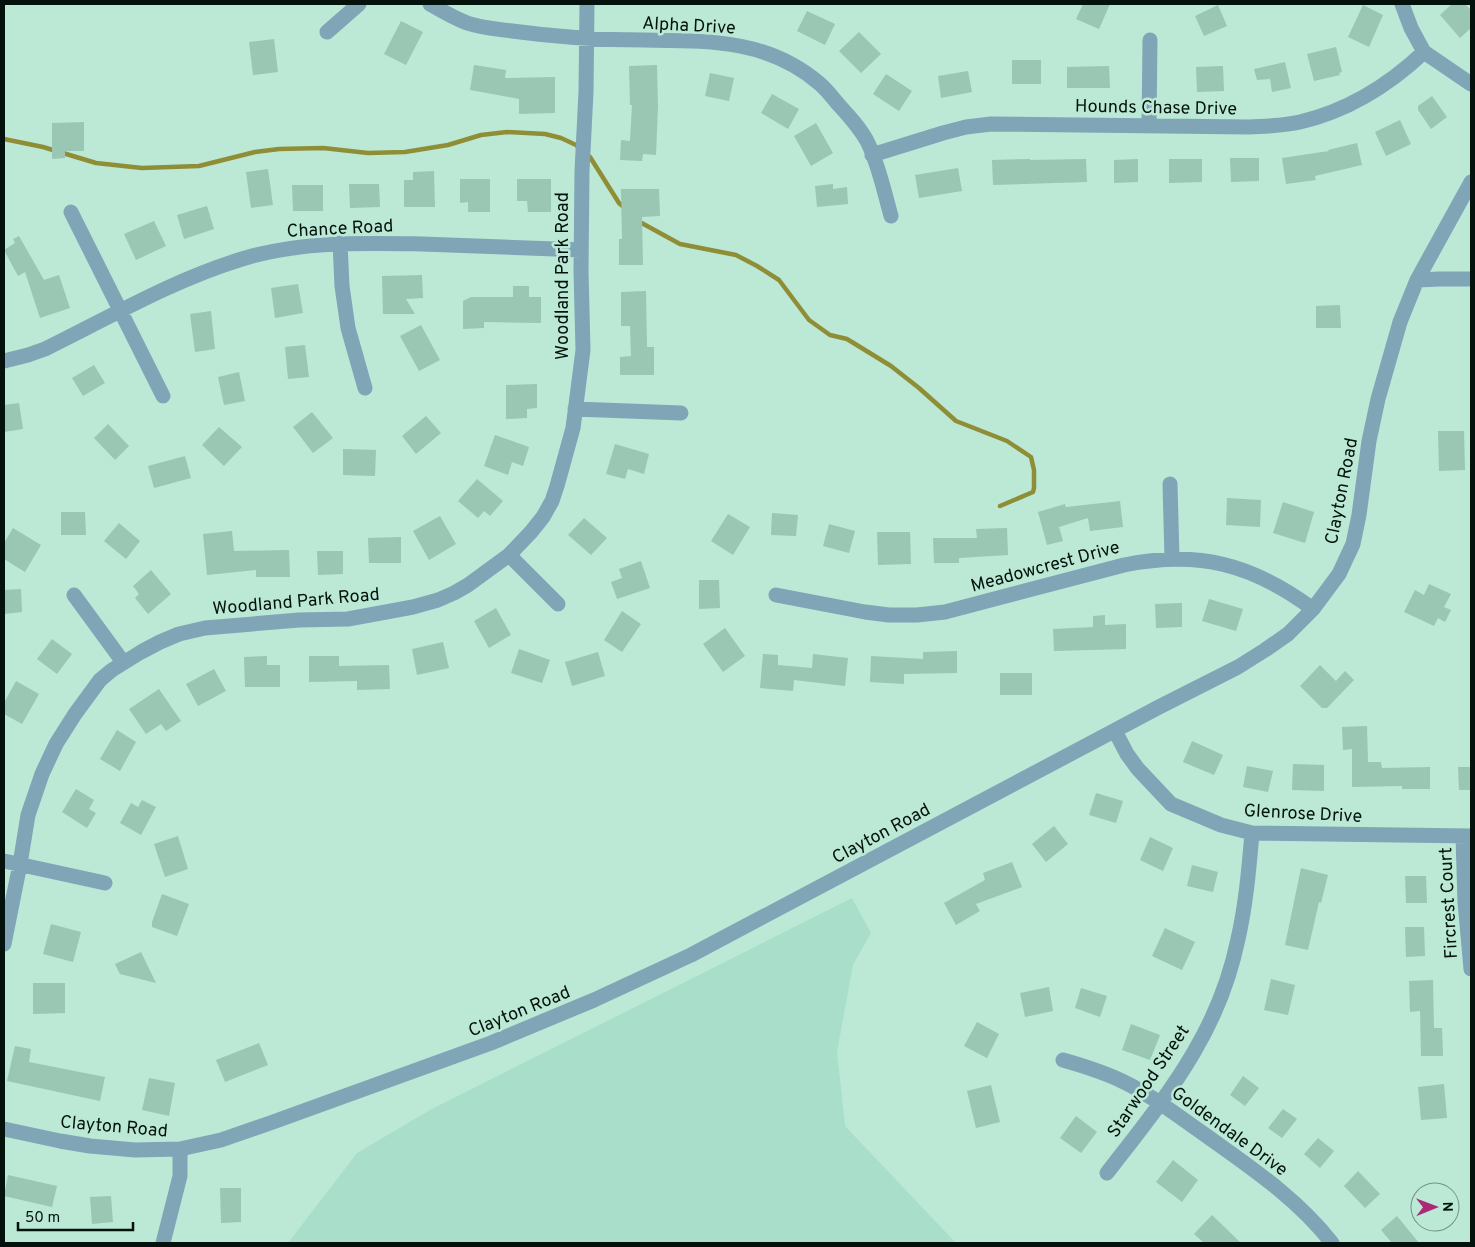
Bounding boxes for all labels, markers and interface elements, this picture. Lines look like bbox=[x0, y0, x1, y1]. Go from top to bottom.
street label: Alpha Drive bbox=[642, 13, 736, 40]
street label: Hounds Chase Drive bbox=[1075, 96, 1237, 121]
street label: Woodland Park Road bbox=[552, 192, 575, 360]
street label: Chance Road bbox=[286, 215, 394, 244]
street label: Clayton Road bbox=[1321, 436, 1364, 547]
street label: Meadowcrest Drive bbox=[968, 536, 1123, 598]
street label: Woodland Park Road bbox=[212, 584, 381, 621]
street label: Clayton Road bbox=[829, 799, 935, 870]
street label: Glenrose Drive bbox=[1243, 800, 1363, 829]
street label: Fircrest Court bbox=[1435, 847, 1464, 959]
street label: Clayton Road bbox=[465, 981, 574, 1043]
street label: Starwood Street bbox=[1103, 1021, 1195, 1143]
street label: Goldendale Drive bbox=[1166, 1082, 1292, 1182]
street label: Clayton Road bbox=[59, 1111, 169, 1144]
north arrow bbox=[1410, 1182, 1460, 1232]
scale bar bbox=[18, 1200, 132, 1232]
text: N bbox=[1438, 1202, 1455, 1212]
text: 50 m bbox=[25, 1209, 60, 1228]

